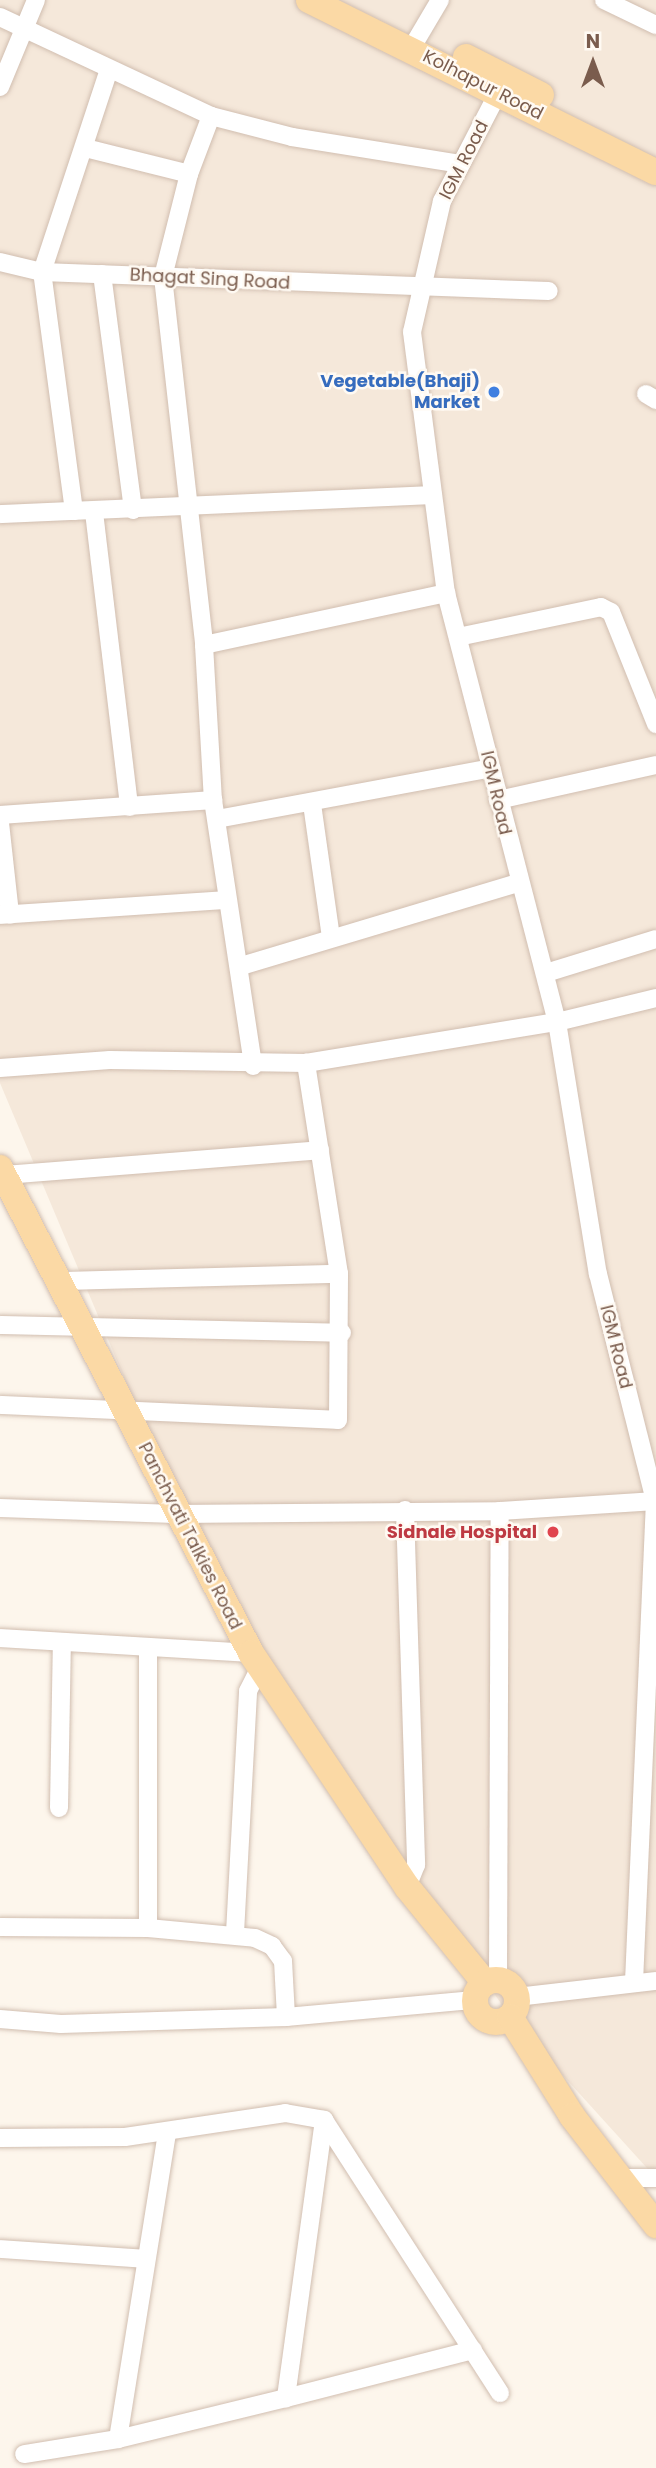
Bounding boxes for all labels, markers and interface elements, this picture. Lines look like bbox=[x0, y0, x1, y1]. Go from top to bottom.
north arrow bbox=[558, 28, 628, 98]
text: N bbox=[586, 28, 600, 55]
street label: Kolhapur Road bbox=[419, 45, 547, 125]
street label: IGM Road bbox=[435, 117, 493, 203]
street label: Bhagat Sing Road bbox=[129, 264, 291, 294]
place label: Vegetable(Bhaji) Market bbox=[320, 371, 480, 414]
marker: Vegetable(Bhaji) Market bbox=[486, 384, 502, 400]
street label: IGM Road bbox=[476, 749, 516, 837]
street label: IGM Road bbox=[595, 1303, 637, 1391]
street label: Panchvati Talkies Road bbox=[133, 1439, 247, 1633]
place label: Sidnale Hospital bbox=[387, 1521, 537, 1543]
marker: Sidnale Hospital bbox=[543, 1522, 563, 1542]

